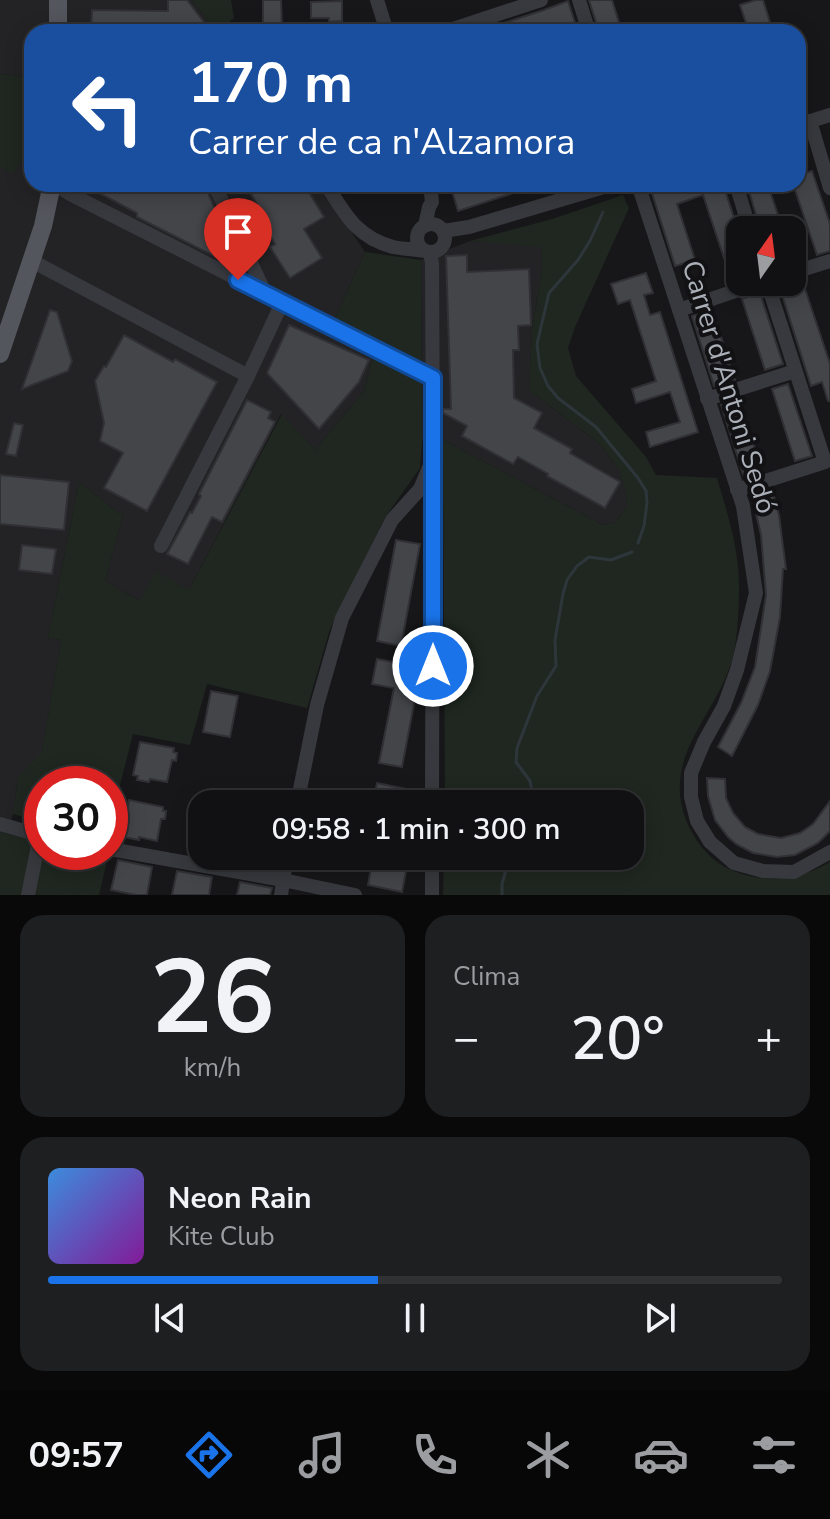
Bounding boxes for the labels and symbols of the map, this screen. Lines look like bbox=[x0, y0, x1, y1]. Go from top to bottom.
pin bbox=[204, 198, 272, 280]
north arrow bbox=[726, 216, 806, 296]
street label: Carrer d'Antoni Sedó bbox=[672, 256, 786, 518]
position arrow bbox=[391, 624, 475, 708]
speed limit sign: 30 bbox=[24, 766, 128, 870]

